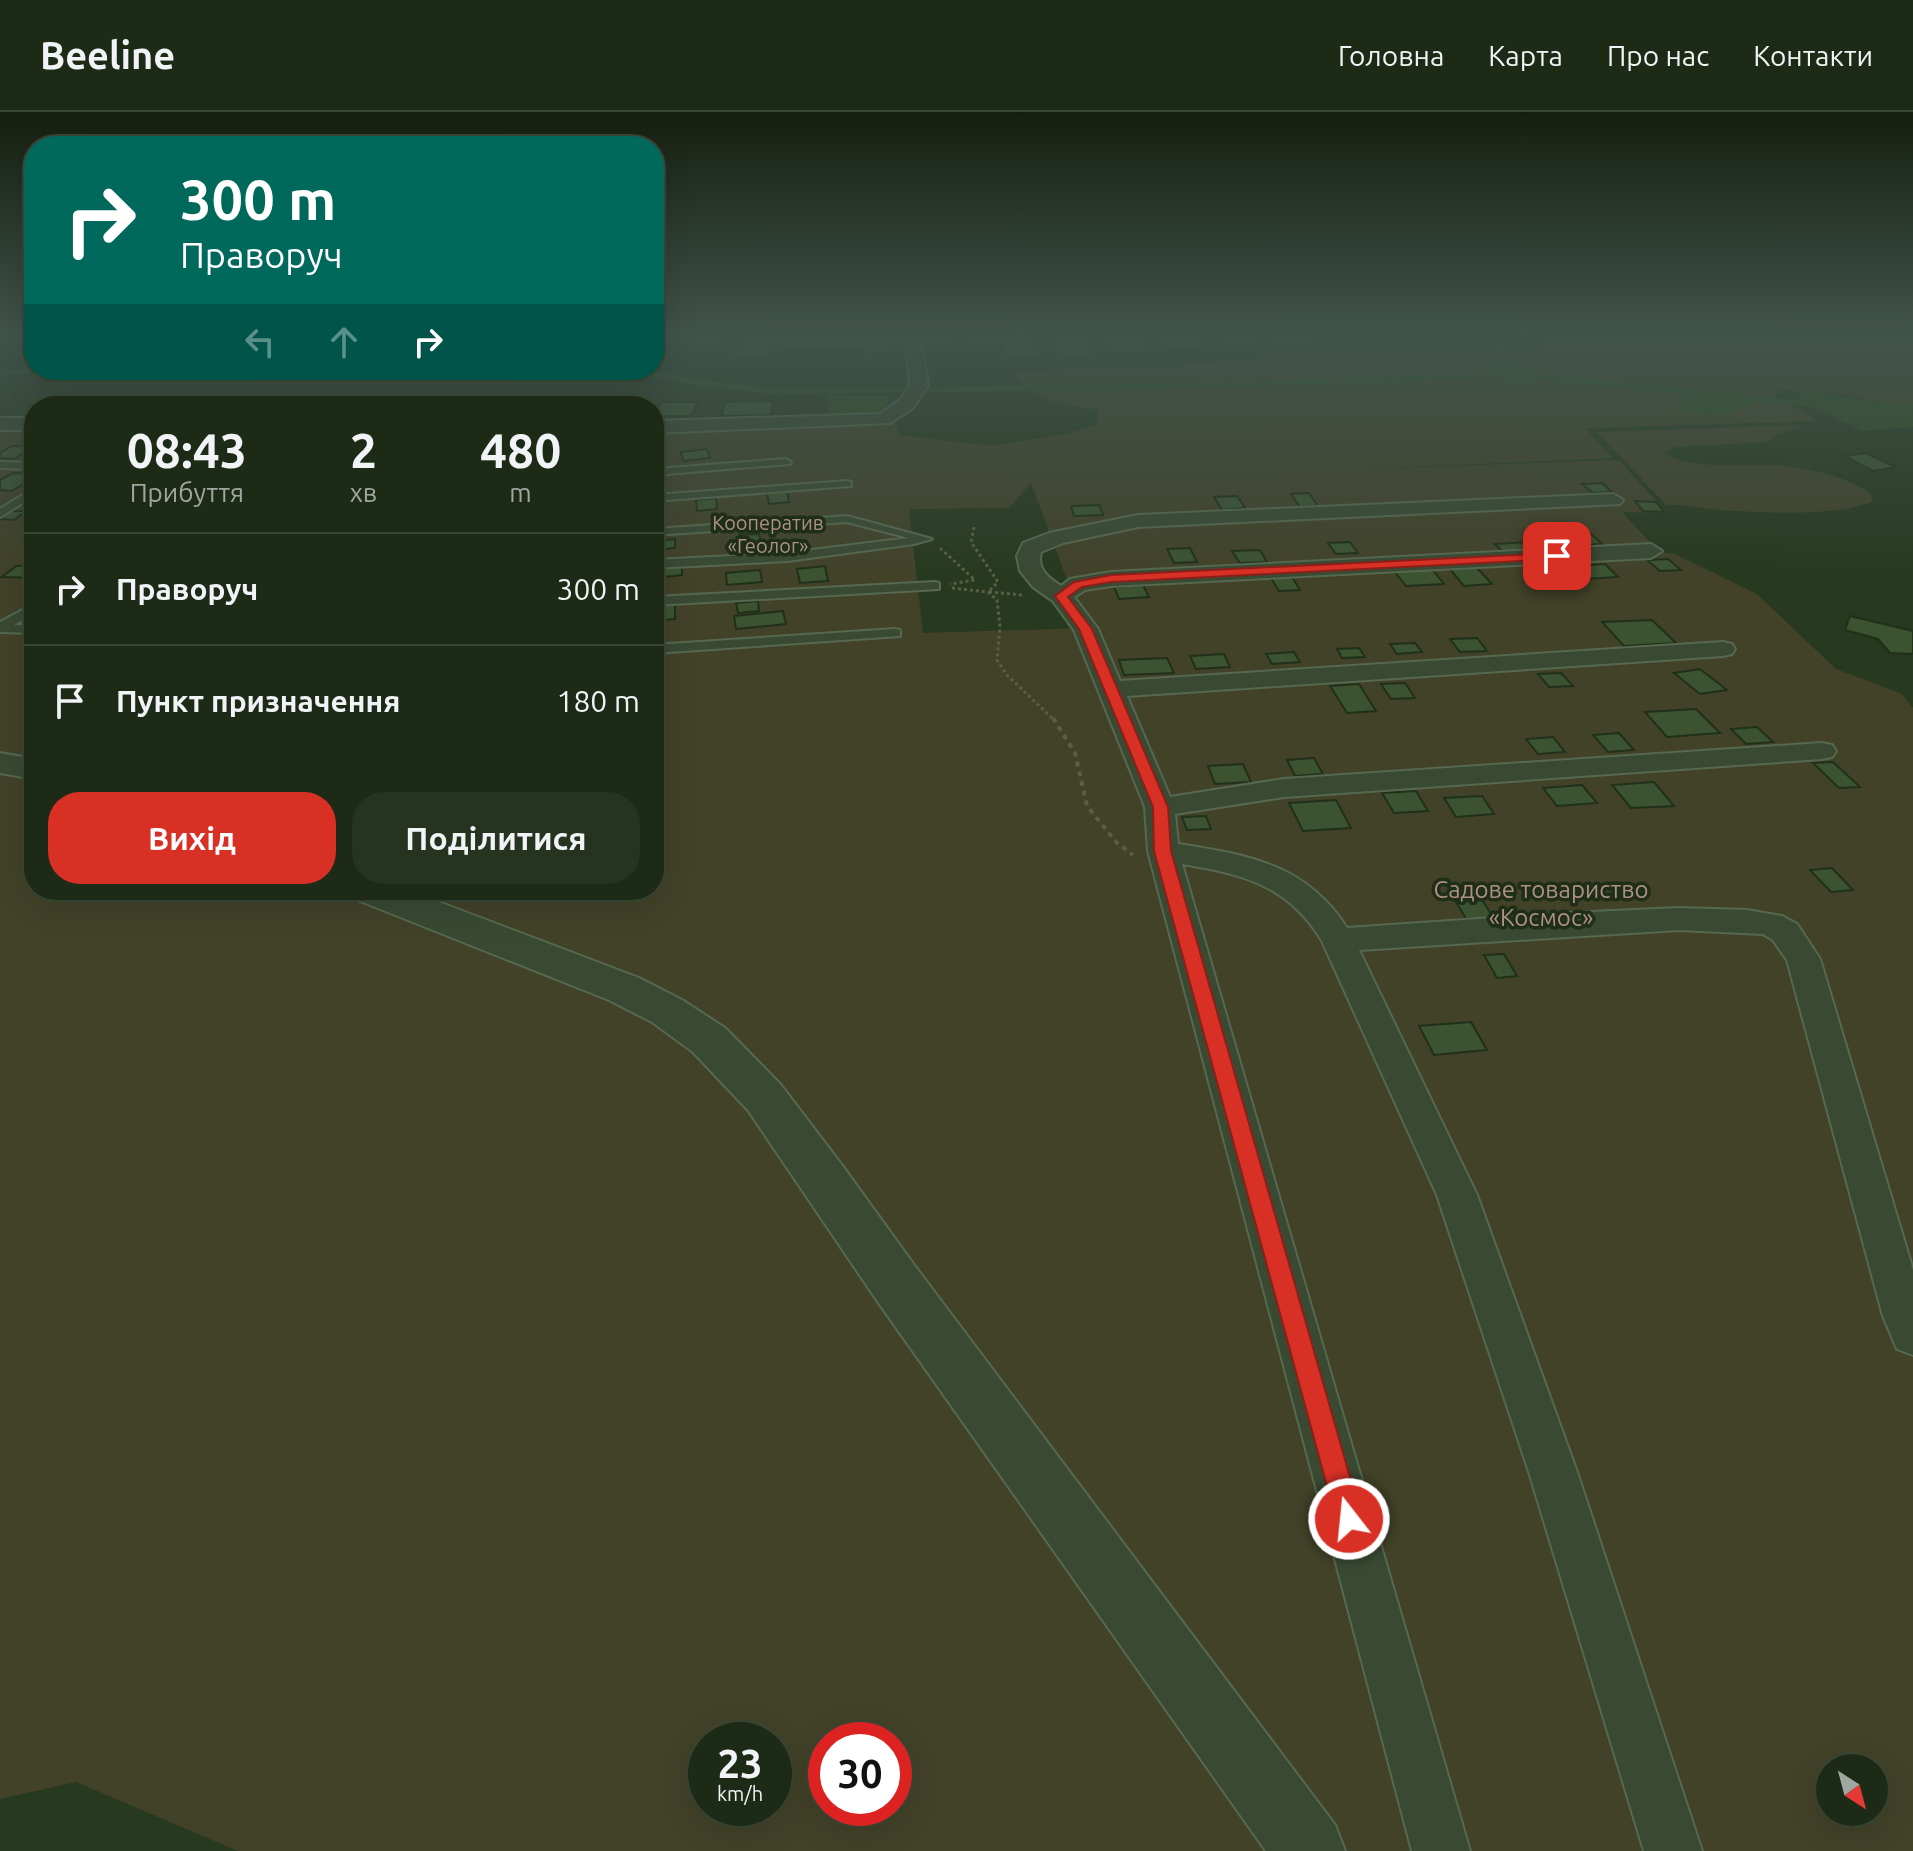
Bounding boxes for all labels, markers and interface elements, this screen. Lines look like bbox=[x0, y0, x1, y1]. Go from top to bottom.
text: Beeline bbox=[40, 34, 175, 76]
text: Головна bbox=[1338, 40, 1444, 71]
text: Карта bbox=[1488, 40, 1563, 71]
text: Про нас bbox=[1607, 40, 1709, 71]
text: Контакти bbox=[1753, 40, 1873, 71]
icon: right bbox=[48, 168, 152, 272]
text: 300 m bbox=[180, 168, 336, 231]
text: Праворуч bbox=[180, 234, 343, 275]
icon: left bbox=[238, 320, 282, 364]
icon: ahead bbox=[322, 320, 366, 364]
icon: right bbox=[406, 320, 450, 364]
text: 08:43 bbox=[127, 423, 247, 477]
text: 2 bbox=[350, 423, 377, 477]
text: 480 bbox=[480, 423, 561, 477]
text: Прибуття bbox=[130, 478, 244, 507]
text: хв bbox=[350, 478, 377, 507]
text: m bbox=[509, 478, 532, 507]
park label: Кооператив «Геолог» bbox=[712, 511, 824, 557]
pin bbox=[1523, 522, 1591, 590]
icon: arrive bbox=[1535, 534, 1579, 578]
icon: right bbox=[48, 567, 92, 611]
text: Праворуч bbox=[116, 572, 258, 606]
text: 300 m bbox=[556, 572, 640, 606]
icon: arrive bbox=[48, 679, 92, 723]
text: Пункт призначення bbox=[116, 684, 400, 718]
text: 180 m bbox=[556, 684, 640, 718]
button: Вихід bbox=[48, 792, 336, 884]
button: Поділитися bbox=[352, 792, 640, 884]
park label: Садове товариство «Космос» bbox=[1433, 876, 1649, 931]
position arrow bbox=[1307, 1477, 1391, 1561]
speed limit sign: 30 bbox=[808, 1722, 912, 1826]
text: 23 bbox=[717, 1741, 763, 1786]
north arrow bbox=[1816, 1754, 1888, 1826]
map controls bbox=[1816, 1754, 1888, 1826]
text: km/h bbox=[717, 1782, 763, 1805]

